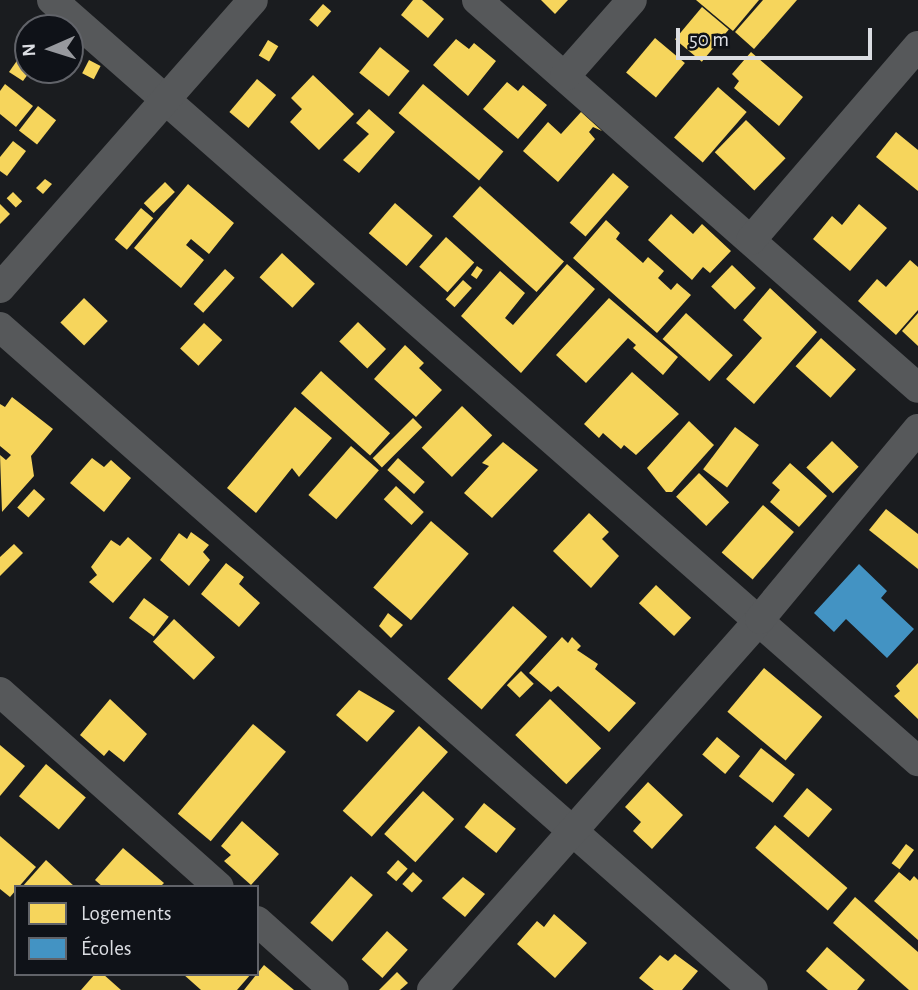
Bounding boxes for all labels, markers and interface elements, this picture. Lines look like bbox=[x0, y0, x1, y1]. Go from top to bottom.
north arrow bbox=[14, 14, 84, 84]
scale bar bbox=[680, 14, 876, 58]
text: 50 m bbox=[689, 29, 729, 50]
text: N bbox=[20, 43, 39, 57]
legend bbox=[14, 885, 259, 976]
text: Logements bbox=[81, 903, 171, 924]
text: Écoles bbox=[81, 938, 132, 959]

